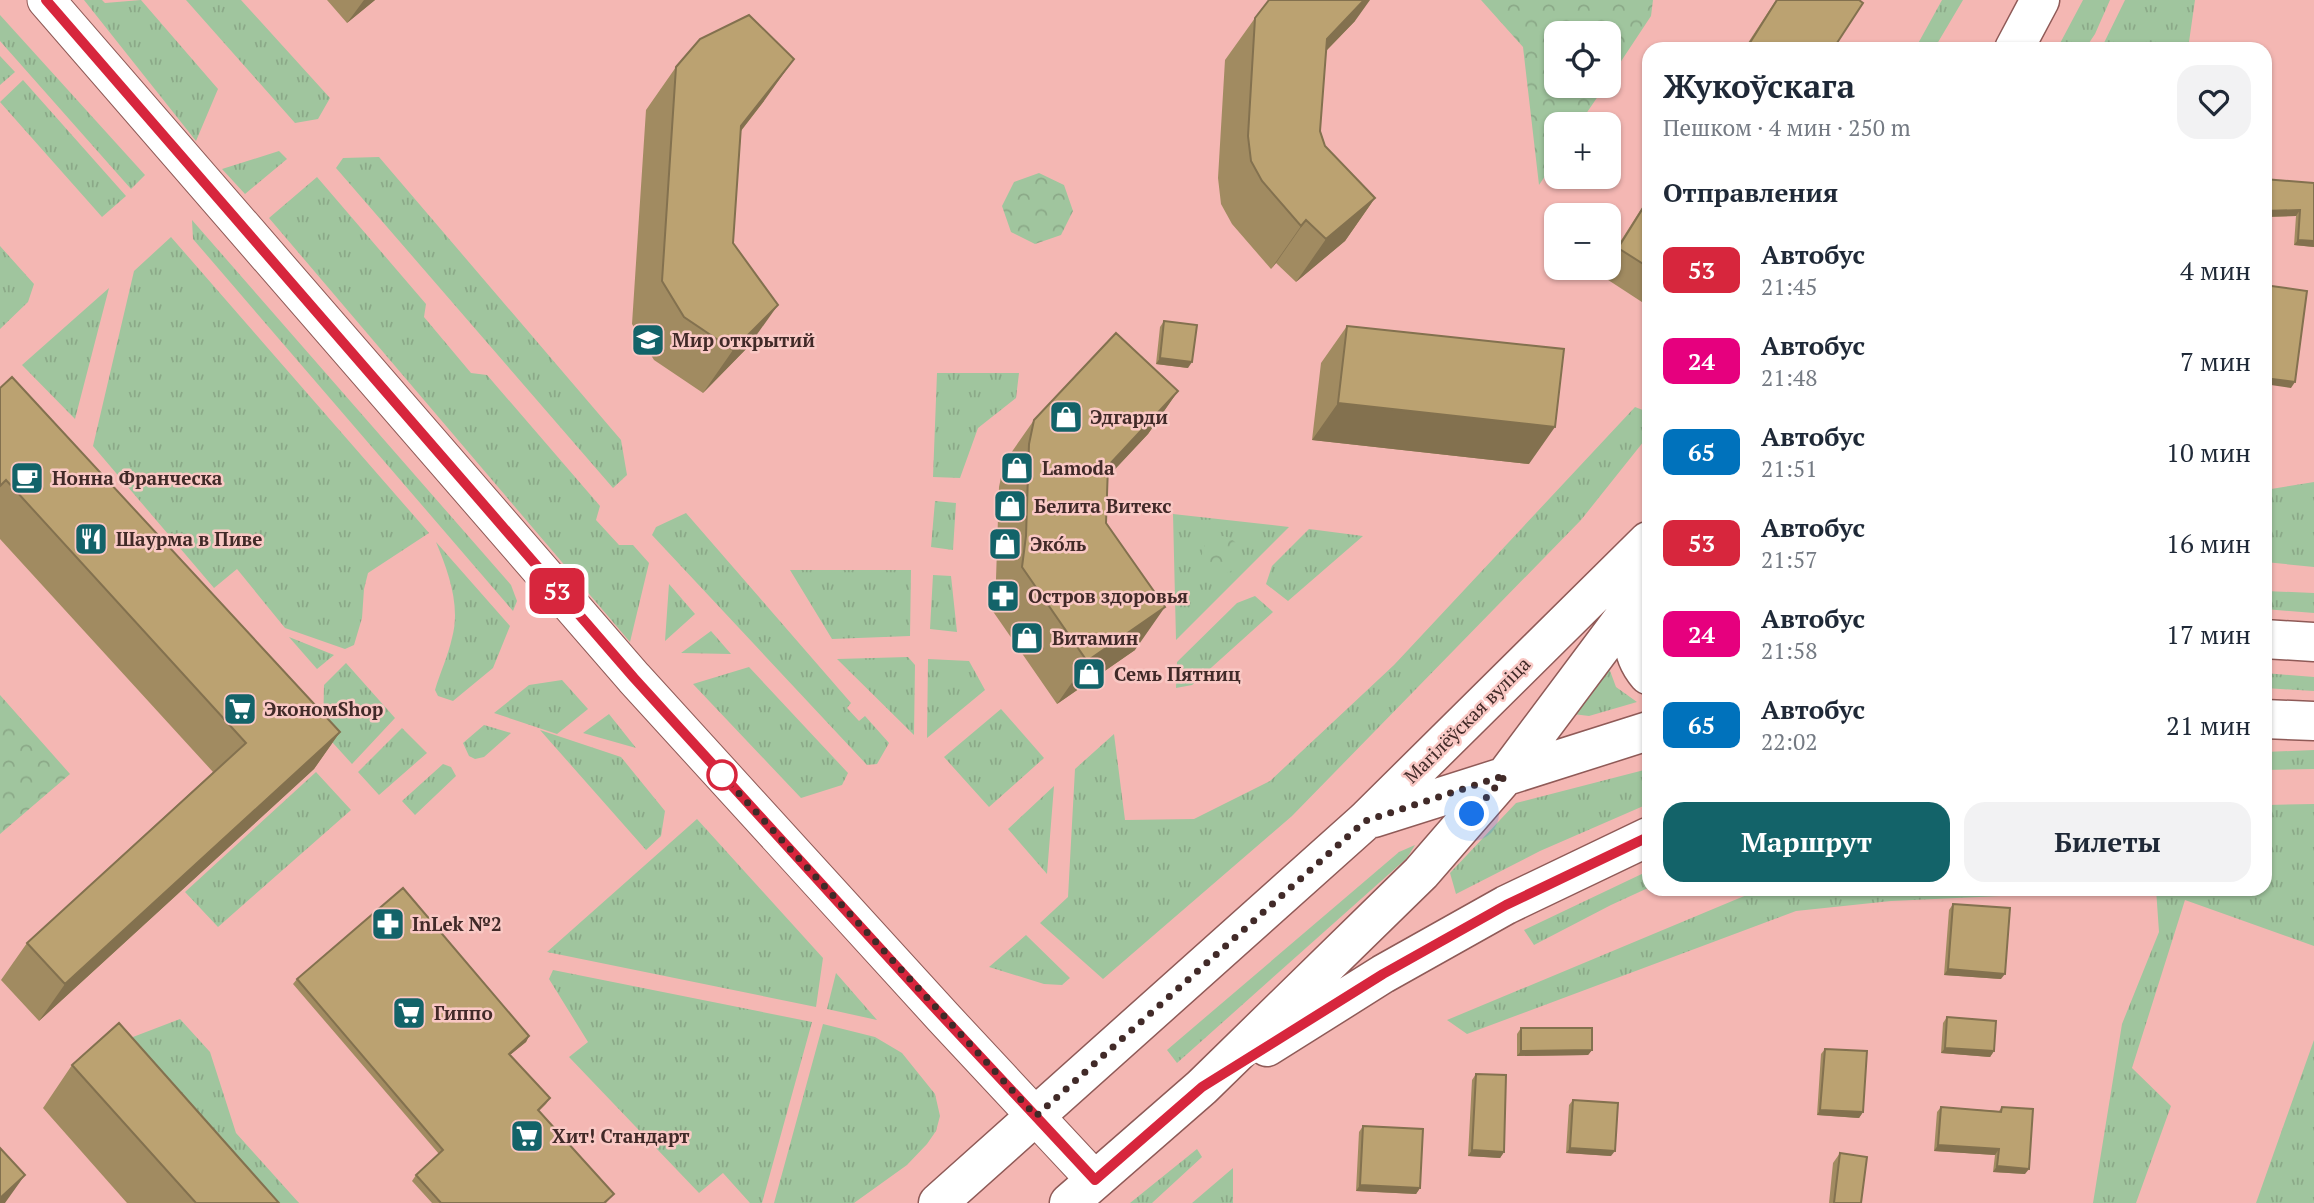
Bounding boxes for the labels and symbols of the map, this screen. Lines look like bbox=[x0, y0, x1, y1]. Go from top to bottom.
school or university icon: Мир открытий bbox=[629, 321, 667, 359]
place label: Мир открытий bbox=[672, 327, 815, 352]
shop icon: Эдгарди bbox=[1047, 398, 1085, 436]
place label: Эдгарди bbox=[1090, 404, 1168, 429]
shop icon: Lamoda bbox=[998, 449, 1036, 487]
place label: Lamoda bbox=[1042, 455, 1115, 480]
cafe icon: Нонна Франческа bbox=[8, 459, 46, 497]
place label: Нонна Франческа bbox=[52, 465, 223, 490]
shop icon: Белита Витекс bbox=[991, 487, 1029, 525]
place label: Белита Витекс bbox=[1034, 493, 1172, 518]
restaurant icon: Шаурма в Пиве bbox=[72, 520, 110, 558]
shop icon: Эко́ль bbox=[986, 525, 1024, 563]
place label: Шаурма в Пиве bbox=[116, 526, 262, 551]
place label: Эко́ль bbox=[1030, 531, 1087, 556]
line badge: 53 bbox=[526, 568, 588, 614]
pharmacy icon: Остров здоровья bbox=[984, 577, 1022, 615]
place label: Остров здоровья bbox=[1028, 583, 1188, 608]
shop icon: Витамин bbox=[1008, 619, 1046, 657]
place label: Витамин bbox=[1052, 625, 1139, 650]
street label: Магілёўская вуліца bbox=[1398, 651, 1535, 788]
shop icon: Семь Пятниц bbox=[1070, 655, 1108, 693]
place label: Семь Пятниц bbox=[1114, 661, 1241, 686]
supermarket icon: ЭкономShop bbox=[221, 690, 259, 728]
place label: ЭкономShop bbox=[264, 696, 383, 721]
unlabelled marker bbox=[707, 760, 737, 790]
your location bbox=[1454, 796, 1489, 831]
pharmacy icon: InLek №2 bbox=[369, 905, 407, 943]
place label: InLek №2 bbox=[412, 911, 502, 936]
supermarket icon: Гиппо bbox=[390, 994, 428, 1032]
place label: Гиппо bbox=[434, 1000, 493, 1025]
supermarket icon: Хит! Стандарт bbox=[508, 1117, 546, 1155]
place label: Хит! Стандарт bbox=[552, 1123, 690, 1148]

